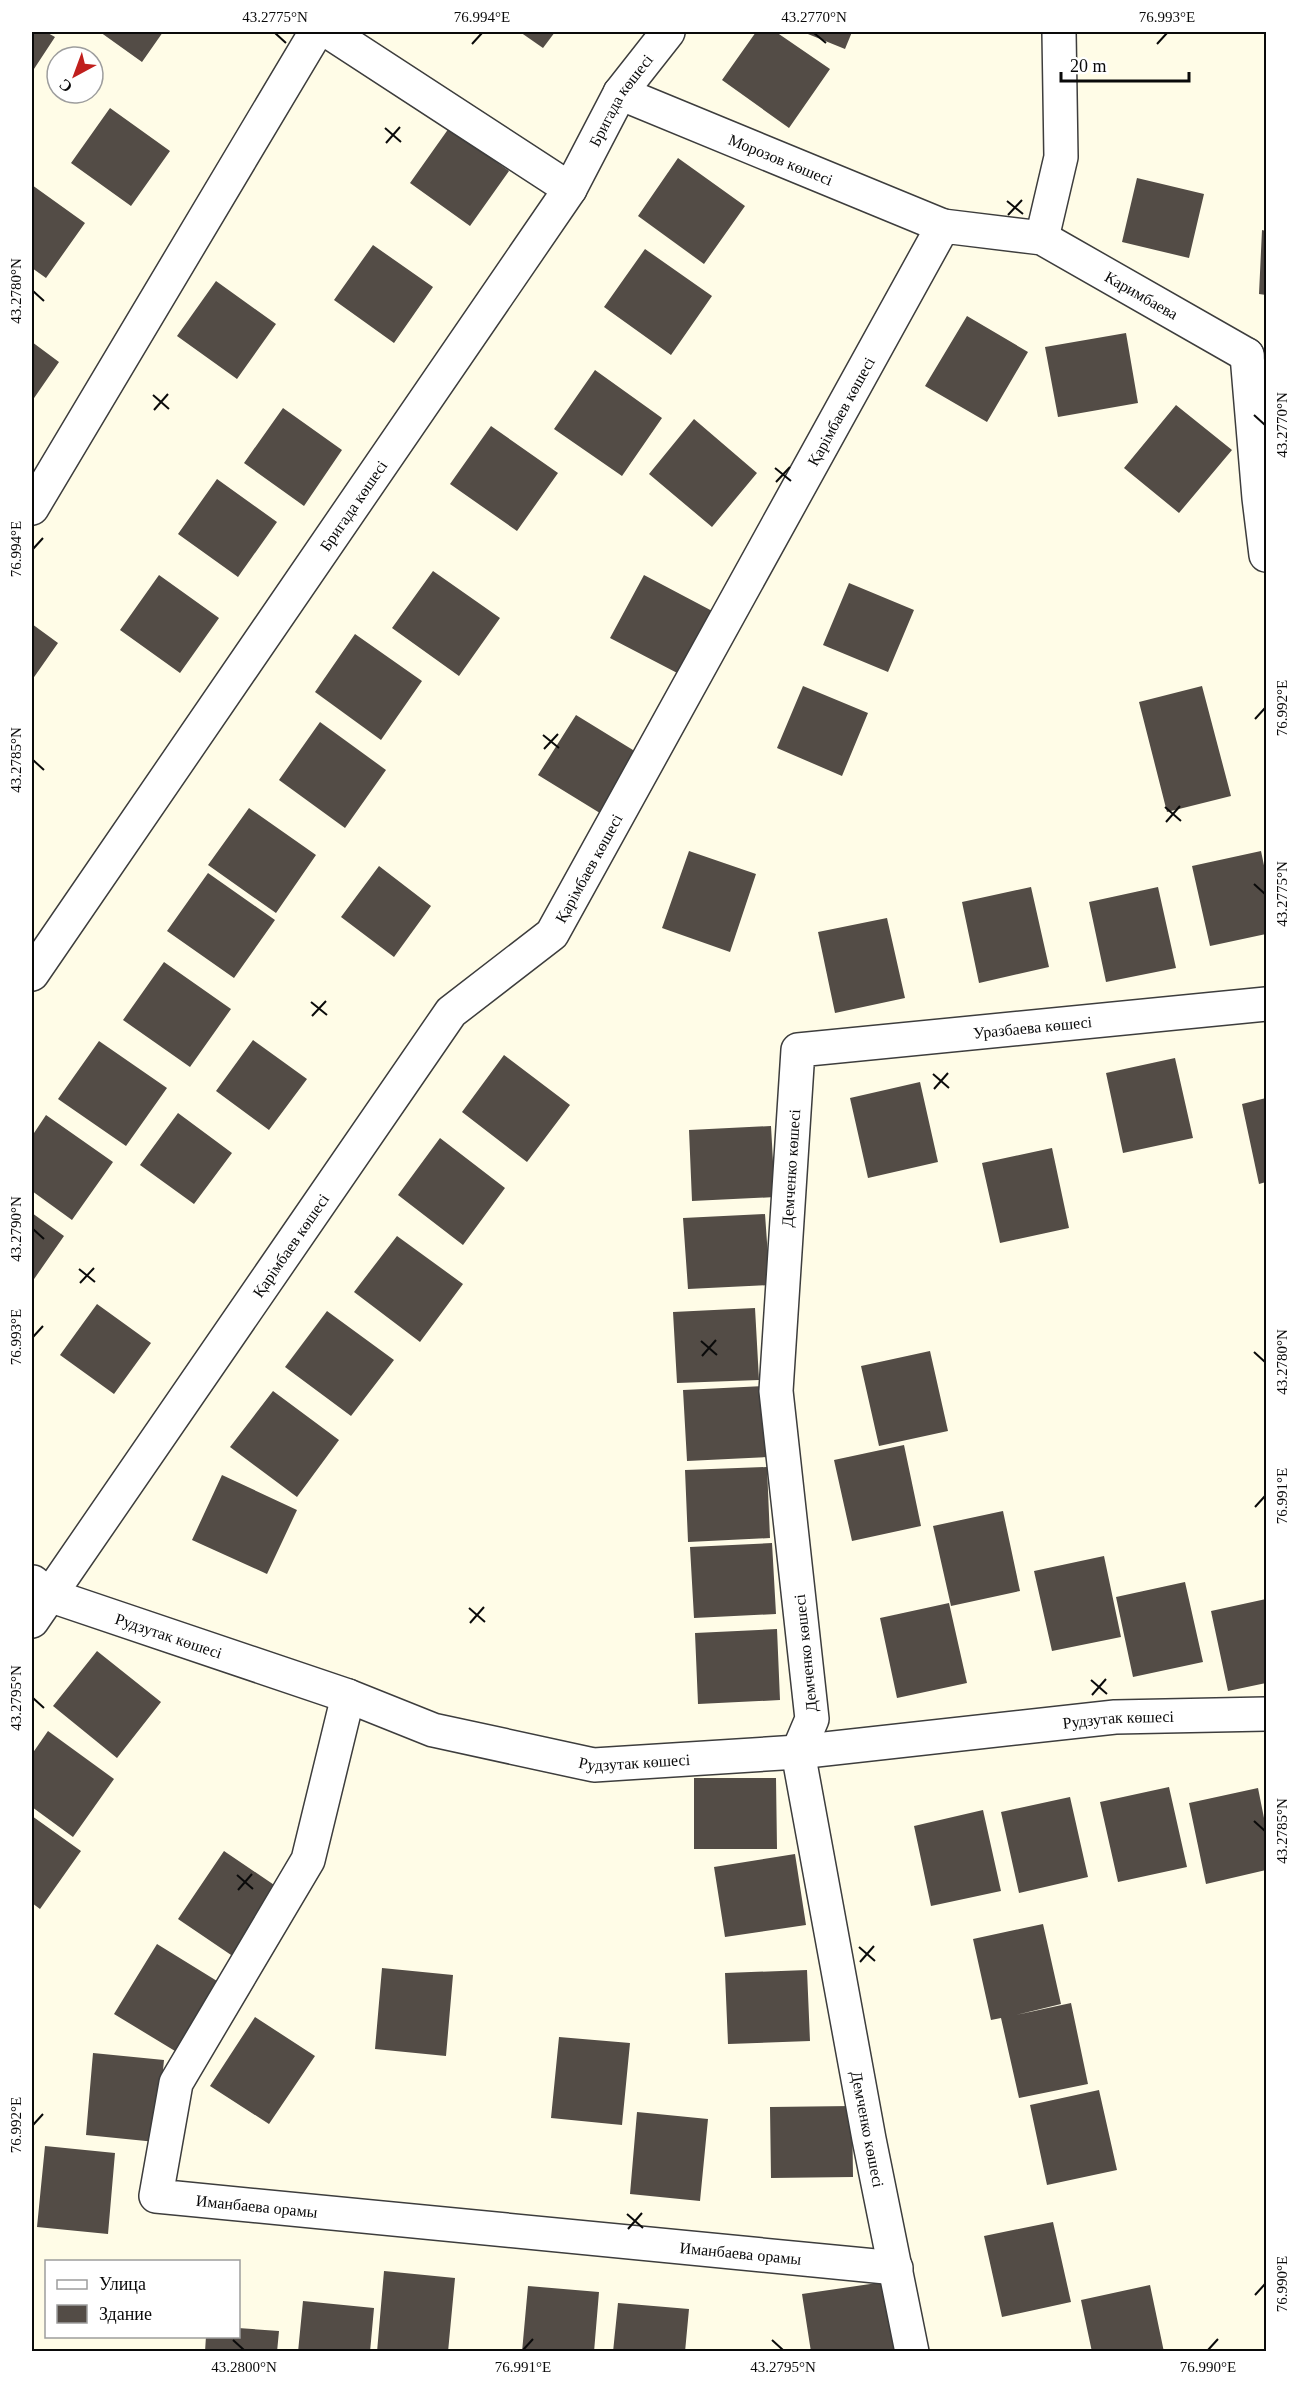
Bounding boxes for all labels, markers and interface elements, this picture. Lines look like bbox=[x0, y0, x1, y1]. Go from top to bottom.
text: 43.2775°N bbox=[242, 9, 308, 25]
text: 76.994°E bbox=[454, 9, 510, 25]
text: 43.2770°N bbox=[781, 9, 847, 25]
text: 76.993°E bbox=[1139, 9, 1195, 25]
north arrow bbox=[45, 45, 105, 105]
scale bar bbox=[1061, 45, 1188, 83]
street label: Бригада көшесі bbox=[586, 51, 656, 149]
text: 20 m bbox=[1070, 56, 1107, 76]
text: С bbox=[56, 76, 75, 96]
street label: Морозов көшесі bbox=[726, 131, 836, 189]
text: 43.2780°N bbox=[8, 258, 24, 324]
street label: Каримбаева bbox=[1102, 268, 1181, 323]
street label: Қарімбаев көшесі bbox=[804, 354, 878, 469]
text: 43.2770°N bbox=[1274, 392, 1290, 458]
street label: Бригада көшесі bbox=[317, 457, 391, 554]
text: 76.994°E bbox=[8, 521, 24, 577]
text: 76.992°E bbox=[1274, 680, 1290, 736]
text: 43.2785°N bbox=[8, 727, 24, 793]
street label: Қарімбаев көшесі bbox=[552, 811, 626, 926]
text: 43.2775°N bbox=[1274, 861, 1290, 927]
street label: Уразбаева көшесі bbox=[972, 1013, 1093, 1042]
street label: Демченко көшесі bbox=[779, 1108, 803, 1228]
street label: Қарімбаев көшесі bbox=[249, 1190, 333, 1301]
text: 43.2790°N bbox=[8, 1196, 24, 1262]
text: 76.993°E bbox=[8, 1309, 24, 1365]
text: 43.2780°N bbox=[1274, 1329, 1290, 1395]
text: 76.991°E bbox=[1274, 1468, 1290, 1524]
street label: Демченко көшесі bbox=[791, 1593, 821, 1713]
street label: Рудзутак көшесі bbox=[113, 1610, 225, 1662]
text: 43.2795°N bbox=[8, 1665, 24, 1731]
street label: Рудзутак көшесі bbox=[1062, 1708, 1175, 1732]
street label: Рудзутак көшесі bbox=[577, 1751, 691, 1775]
text: 43.2785°N bbox=[1274, 1798, 1290, 1864]
street label: Демченко көшесі bbox=[847, 2069, 887, 2189]
text: 76.992°E bbox=[8, 2097, 24, 2153]
street label: Иманбаева орамы bbox=[195, 2192, 319, 2221]
street label: Иманбаева орамы bbox=[679, 2239, 802, 2268]
text: 76.990°E bbox=[1274, 2256, 1290, 2312]
legend bbox=[45, 2260, 240, 2338]
text: Улица bbox=[99, 2274, 146, 2294]
text: Здание bbox=[99, 2304, 152, 2324]
text: 43.2800°N bbox=[211, 2359, 277, 2375]
text: 76.991°E bbox=[495, 2359, 551, 2375]
text: 43.2795°N bbox=[750, 2359, 816, 2375]
text: 76.990°E bbox=[1180, 2359, 1236, 2375]

